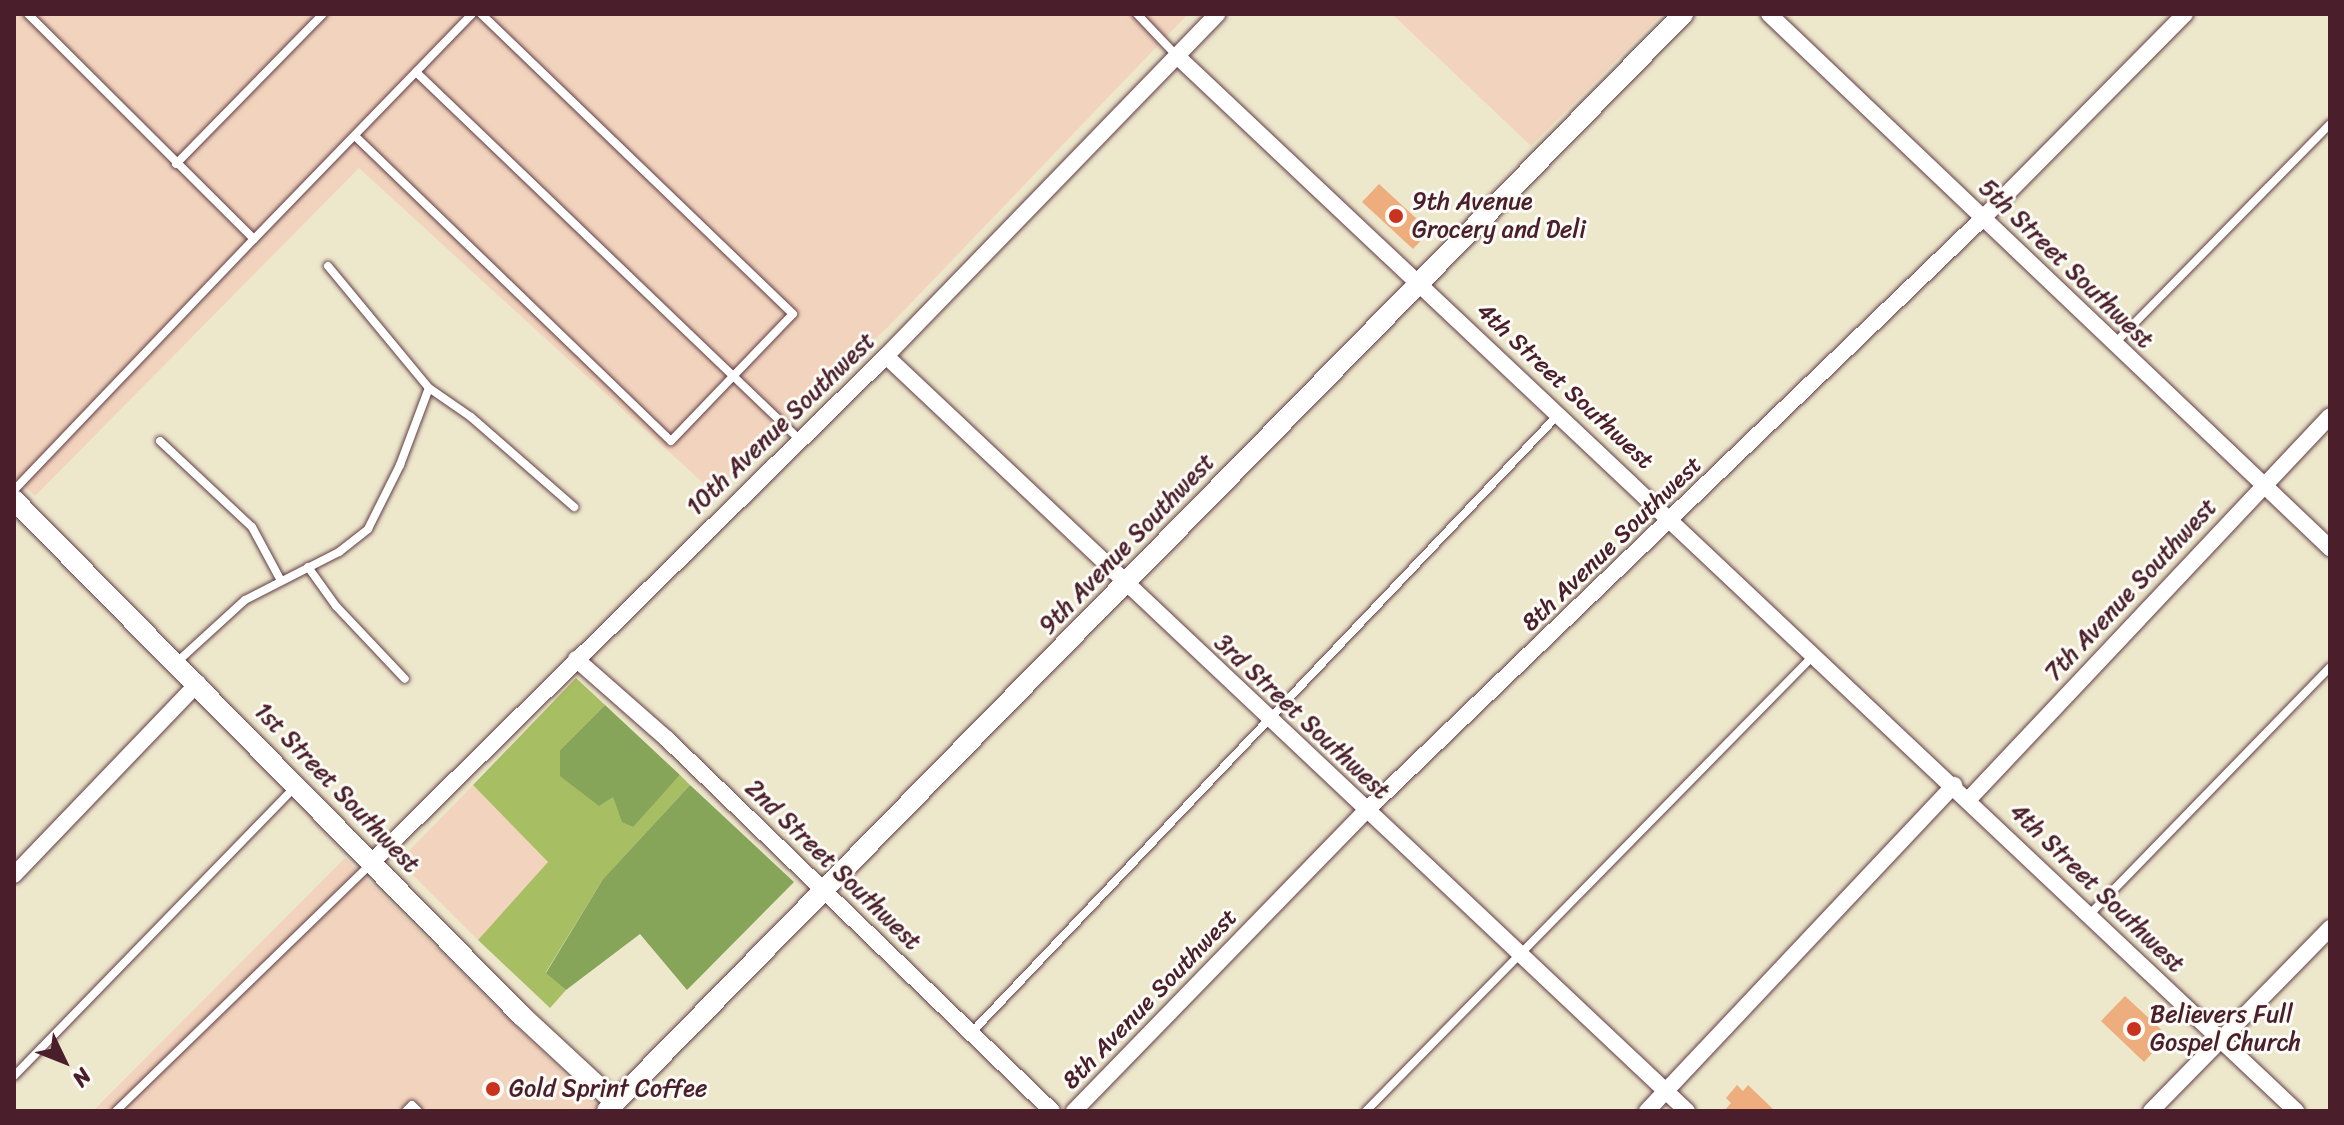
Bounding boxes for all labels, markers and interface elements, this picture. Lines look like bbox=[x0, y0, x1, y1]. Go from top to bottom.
street label: 5th Street Southwest bbox=[1972, 173, 2160, 355]
place label: 9th Avenue Grocery and Deli bbox=[1412, 188, 1586, 244]
marker: 9th Avenue Grocery and Deli bbox=[1387, 207, 1405, 225]
street label: 4th Street Southwest bbox=[1470, 296, 1660, 476]
street label: 10th Avenue Southwest bbox=[681, 327, 881, 521]
street label: 9th Avenue Southwest bbox=[1033, 448, 1221, 640]
street label: 8th Avenue Southwest bbox=[1516, 450, 1708, 638]
street label: 7th Avenue Southwest bbox=[2039, 493, 2223, 687]
street label: 3rd Street Southwest bbox=[1208, 628, 1396, 806]
street label: 1st Street Southwest bbox=[248, 696, 426, 880]
street label: 2nd Street Southwest bbox=[739, 773, 927, 957]
street label: 4th Street Southwest bbox=[2003, 797, 2191, 979]
street label: 8th Avenue Southwest bbox=[1056, 903, 1244, 1095]
place label: Believers Full Gospel Church bbox=[2150, 1001, 2301, 1057]
marker: Believers Full Gospel Church bbox=[2125, 1020, 2143, 1038]
north arrow bbox=[24, 1021, 104, 1101]
text: N bbox=[62, 1059, 101, 1097]
place label: Gold Sprint Coffee bbox=[509, 1075, 708, 1103]
marker: Gold Sprint Coffee bbox=[484, 1080, 502, 1098]

